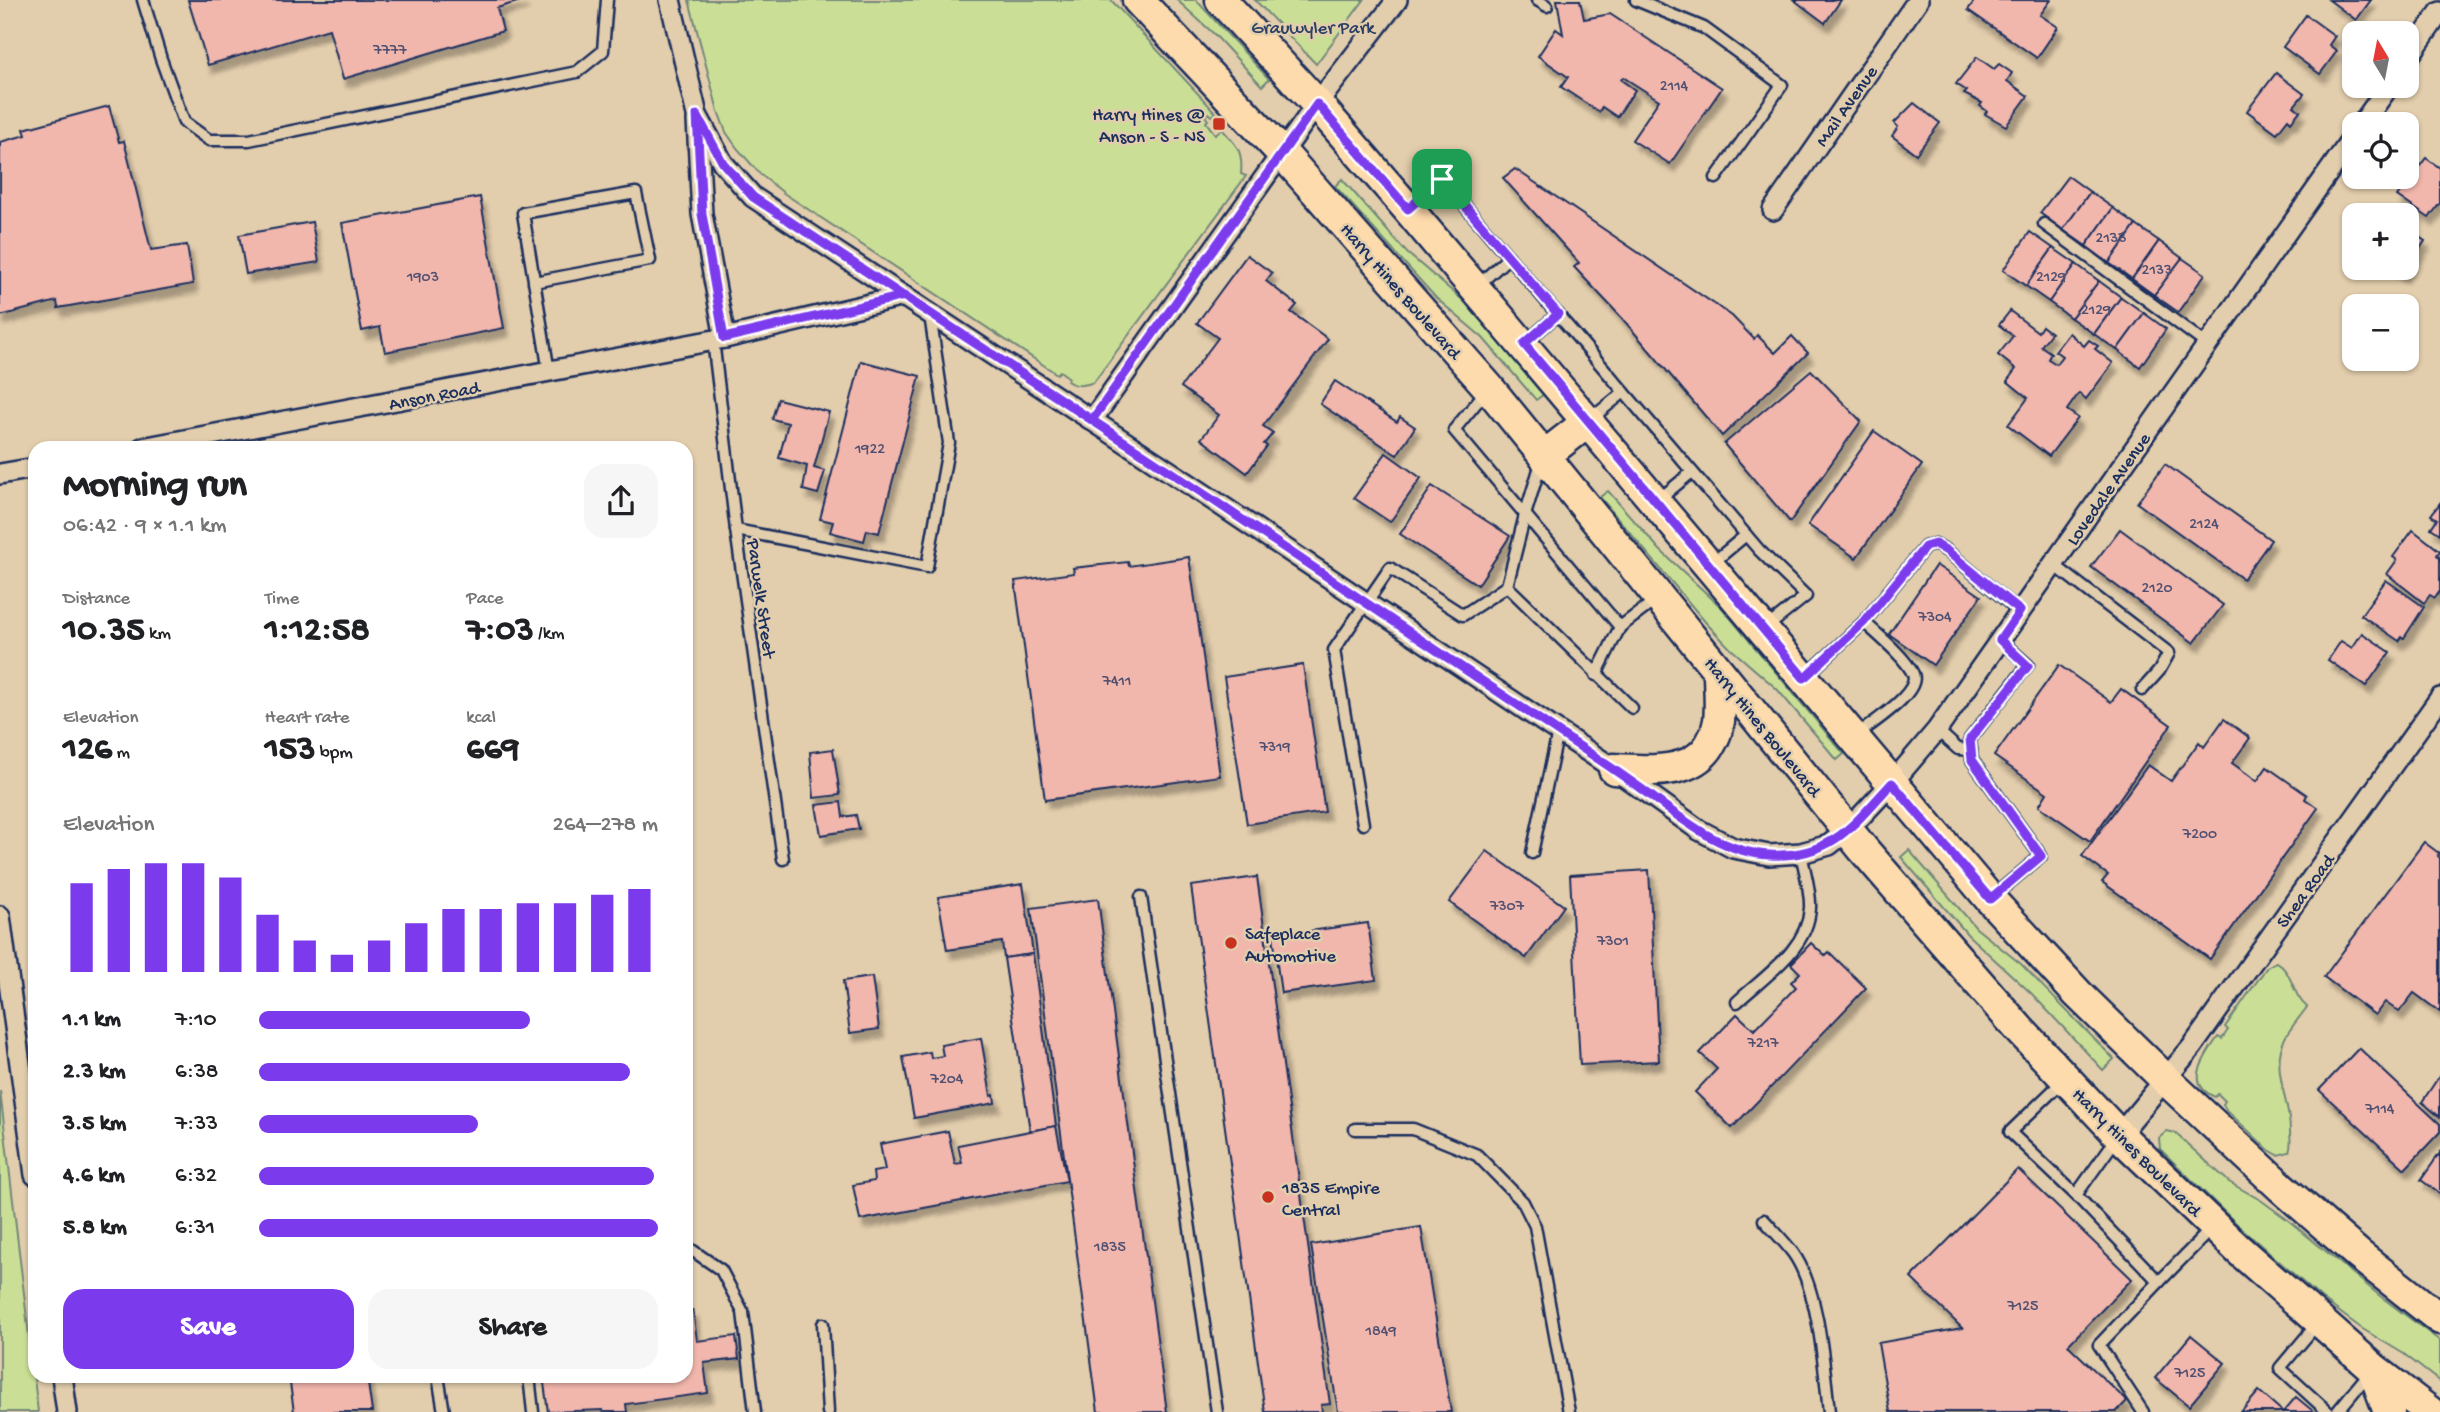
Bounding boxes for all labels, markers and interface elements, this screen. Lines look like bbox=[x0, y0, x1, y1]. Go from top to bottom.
park label: Grauwyler Park bbox=[1251, 18, 1376, 41]
north arrow bbox=[2342, 21, 2418, 98]
map controls bbox=[2342, 21, 2419, 371]
house number: 7777 bbox=[372, 42, 407, 61]
street label: Mail Avenue bbox=[1812, 62, 1884, 152]
house number: 2114 bbox=[1660, 78, 1689, 97]
place label: Harry Hines @ Anson - S - NS bbox=[1092, 105, 1205, 150]
button: locate bbox=[2342, 112, 2419, 189]
marker: Harry Hines @ Anson - S - NS bbox=[1211, 116, 1227, 132]
pin bbox=[1412, 149, 1472, 209]
icon: arrive bbox=[1423, 160, 1461, 198]
button: + bbox=[2342, 203, 2419, 280]
street label: Harry Hines Boulevard bbox=[1334, 219, 1466, 367]
house number: 2133 bbox=[2096, 230, 2126, 249]
house number: 2133 bbox=[2142, 262, 2172, 281]
house number: 1903 bbox=[406, 269, 439, 288]
house number: 2129 bbox=[2036, 269, 2066, 288]
button: − bbox=[2342, 294, 2419, 371]
house number: 2129 bbox=[2081, 302, 2111, 321]
street label: Anson Road bbox=[387, 377, 484, 418]
street label: Lovedale Avenue bbox=[2062, 429, 2157, 551]
house number: 1922 bbox=[854, 441, 885, 460]
button: share bbox=[584, 464, 658, 538]
text: Morning run bbox=[63, 465, 247, 509]
text: 06:42 · 9 × 1.1 km bbox=[63, 513, 227, 540]
house number: 2124 bbox=[2189, 516, 2219, 535]
street label: Parwelk Street bbox=[740, 536, 780, 662]
house number: 2120 bbox=[2141, 580, 2173, 599]
text: Distance bbox=[63, 588, 130, 611]
text: Time bbox=[265, 588, 299, 611]
text: Pace bbox=[466, 588, 504, 611]
house number: 7304 bbox=[1917, 609, 1952, 628]
text: 10.35 bbox=[63, 611, 145, 652]
text: 1:12:58 bbox=[265, 611, 370, 652]
text: 7:03 bbox=[466, 611, 534, 652]
text: km bbox=[145, 623, 171, 646]
text: /km bbox=[534, 623, 565, 646]
street label: Harry Hines Boulevard bbox=[1698, 654, 1826, 804]
house number: 7411 bbox=[1102, 673, 1131, 692]
text: Elevation bbox=[63, 707, 139, 730]
text: Heart rate bbox=[265, 707, 350, 730]
text: kcal bbox=[466, 707, 496, 730]
text: 126 bbox=[63, 730, 112, 771]
text: 153 bbox=[265, 730, 315, 771]
text: 669 bbox=[466, 730, 519, 771]
house number: 7319 bbox=[1258, 739, 1291, 758]
text: m bbox=[112, 742, 130, 765]
text: bpm bbox=[315, 742, 353, 765]
text: Elevation bbox=[63, 812, 154, 839]
text: 264–278 m bbox=[552, 812, 658, 839]
house number: 7200 bbox=[2182, 826, 2217, 845]
street label: Shea Road bbox=[2272, 849, 2342, 933]
house number: 7307 bbox=[1489, 898, 1525, 917]
place label: Safeplace Automotive bbox=[1245, 924, 1336, 969]
house number: 7301 bbox=[1596, 933, 1629, 952]
marker: Safeplace Automotive bbox=[1223, 935, 1239, 951]
text: 1.1 km bbox=[63, 1007, 121, 1034]
text: 7:10 bbox=[175, 1007, 217, 1034]
house number: 7217 bbox=[1747, 1035, 1779, 1054]
text: 2.3 km bbox=[63, 1059, 125, 1086]
text: 6:38 bbox=[175, 1059, 218, 1086]
house number: 7204 bbox=[930, 1071, 964, 1090]
street label: Harry Hines Boulevard bbox=[2066, 1084, 2206, 1224]
house number: 7114 bbox=[2365, 1101, 2395, 1120]
text: 3.5 km bbox=[63, 1111, 126, 1138]
text: 7:33 bbox=[175, 1111, 218, 1138]
text: 4.6 km bbox=[63, 1163, 125, 1190]
text: 6:32 bbox=[175, 1163, 217, 1190]
place label: 1835 Empire Central bbox=[1281, 1178, 1380, 1223]
marker: 1835 Empire Central bbox=[1260, 1189, 1276, 1205]
text: 5.8 km bbox=[63, 1215, 127, 1242]
text: 6:31 bbox=[175, 1215, 215, 1242]
house number: 1835 bbox=[1093, 1239, 1126, 1258]
button: Save bbox=[63, 1289, 354, 1369]
button: Share bbox=[368, 1289, 658, 1369]
house number: 7125 bbox=[2006, 1298, 2039, 1317]
house number: 1849 bbox=[1365, 1323, 1396, 1342]
house number: 7125 bbox=[2173, 1365, 2206, 1384]

